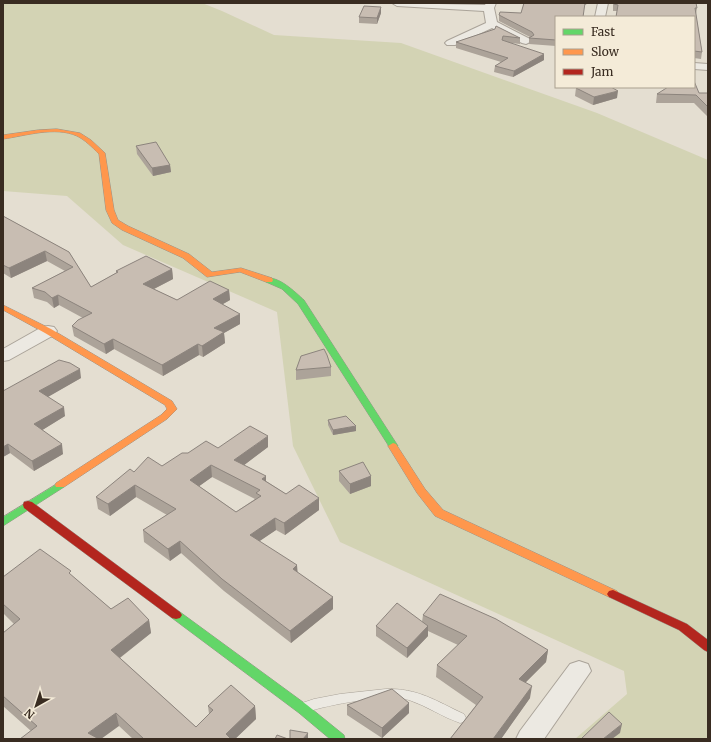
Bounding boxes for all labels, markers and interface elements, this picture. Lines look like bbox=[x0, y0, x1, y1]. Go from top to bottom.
legend bbox=[555, 16, 695, 88]
text: Fast bbox=[591, 24, 615, 39]
text: Slow bbox=[591, 44, 620, 59]
text: Jam bbox=[590, 64, 614, 79]
north arrow bbox=[16, 686, 56, 726]
text: N bbox=[22, 705, 37, 722]

